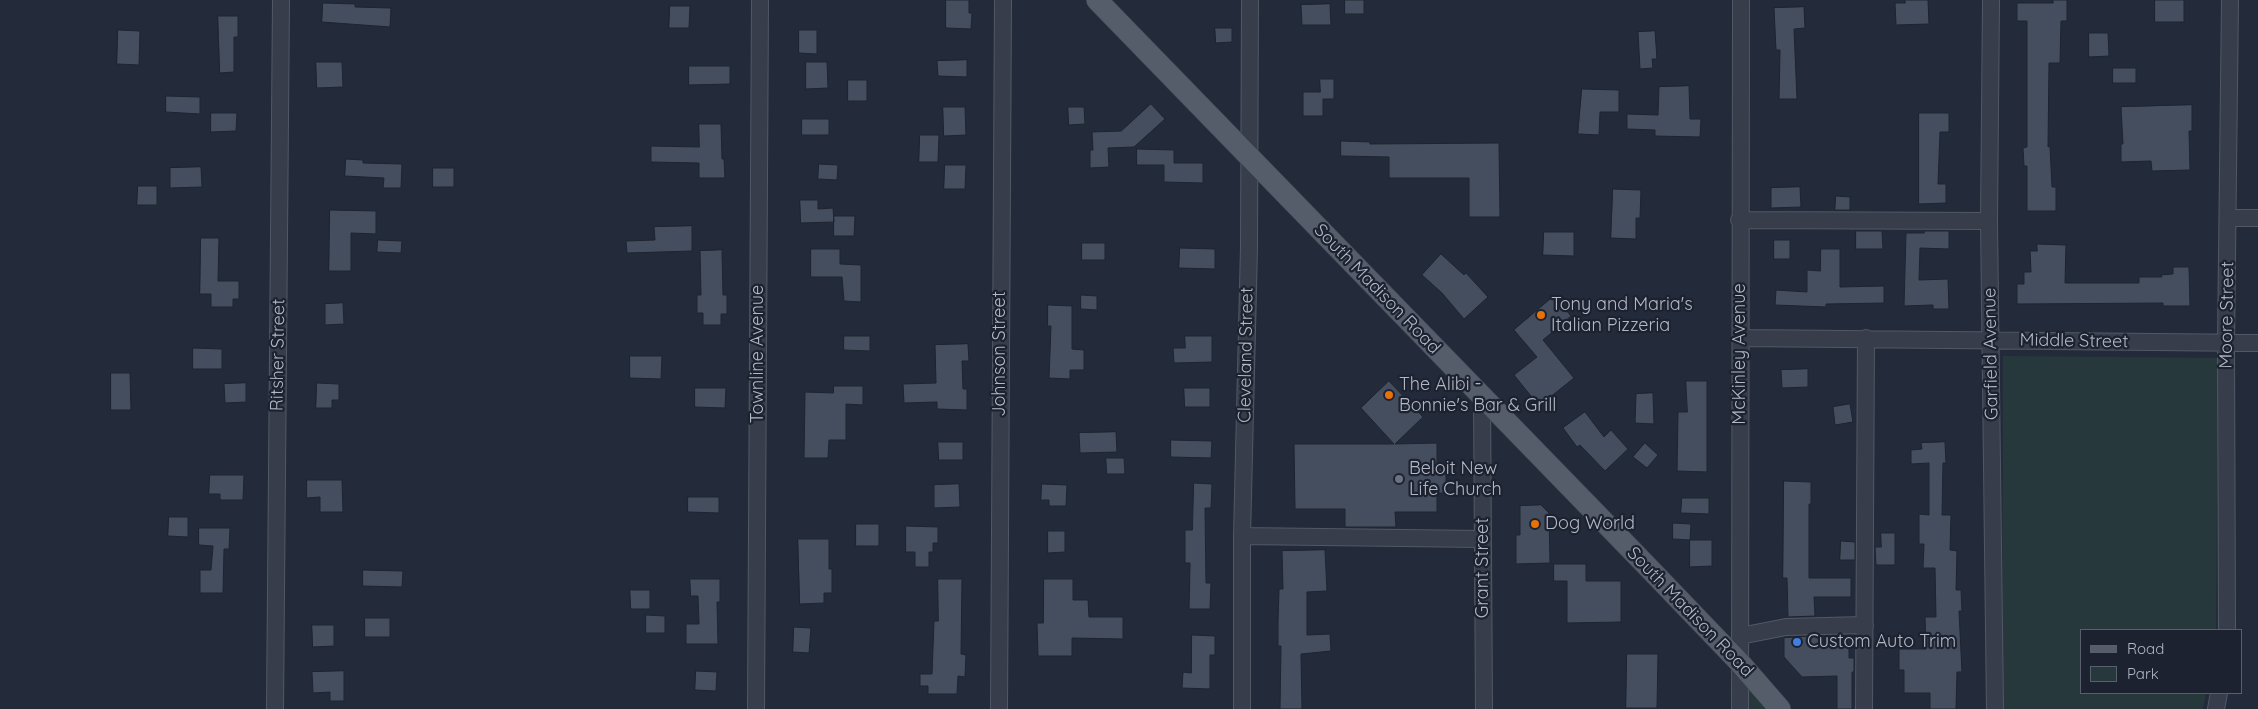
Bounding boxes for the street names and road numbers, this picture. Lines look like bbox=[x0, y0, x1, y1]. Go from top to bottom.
street label: South Madison Road bbox=[1309, 220, 1445, 358]
street label: Moore Street bbox=[2215, 261, 2239, 369]
street label: McKinley Avenue bbox=[1729, 283, 1751, 425]
street label: Townline Avenue bbox=[747, 285, 769, 423]
street label: Cleveland Street bbox=[1234, 287, 1258, 423]
street label: Garfield Avenue bbox=[1979, 288, 2003, 420]
street label: Johnson Street bbox=[989, 291, 1011, 417]
street label: Ritsher Street bbox=[266, 299, 290, 411]
street label: Middle Street bbox=[2019, 329, 2129, 353]
street label: Grant Street bbox=[1472, 518, 1494, 618]
street label: South Madison Road bbox=[1622, 543, 1758, 681]

